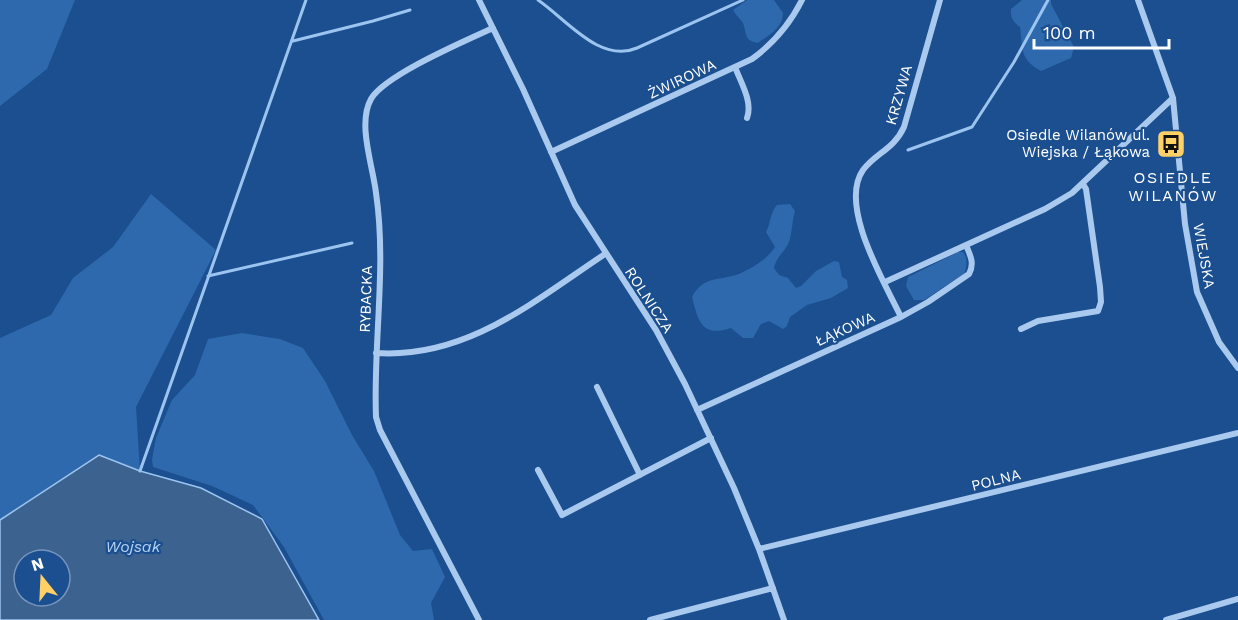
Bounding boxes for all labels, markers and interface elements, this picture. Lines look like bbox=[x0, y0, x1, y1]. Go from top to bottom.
scale bar bbox=[1034, 12, 1169, 50]
text: 100 m bbox=[1043, 22, 1096, 43]
street label: ŻWIROWA bbox=[645, 55, 719, 103]
street label: KRZYWA bbox=[882, 63, 916, 127]
place label: Osiedle Wilanów ul. Wiejska / Łąkowa bbox=[1006, 126, 1151, 161]
bus stop icon: Osiedle Wilanów ul. Wiejska / Łąkowa bbox=[1155, 128, 1187, 160]
district label: OSIEDLE WILANÓW bbox=[1128, 168, 1218, 205]
street label: WIEJSKA bbox=[1189, 222, 1219, 290]
street label: ROLNICZA bbox=[621, 264, 677, 337]
street label: RYBACKA bbox=[356, 265, 376, 333]
street label: ŁĄKOWA bbox=[812, 308, 878, 350]
street label: POLNA bbox=[969, 465, 1023, 495]
water label: Wojsak bbox=[106, 537, 162, 556]
north arrow bbox=[12, 548, 72, 608]
text: N bbox=[29, 553, 46, 575]

